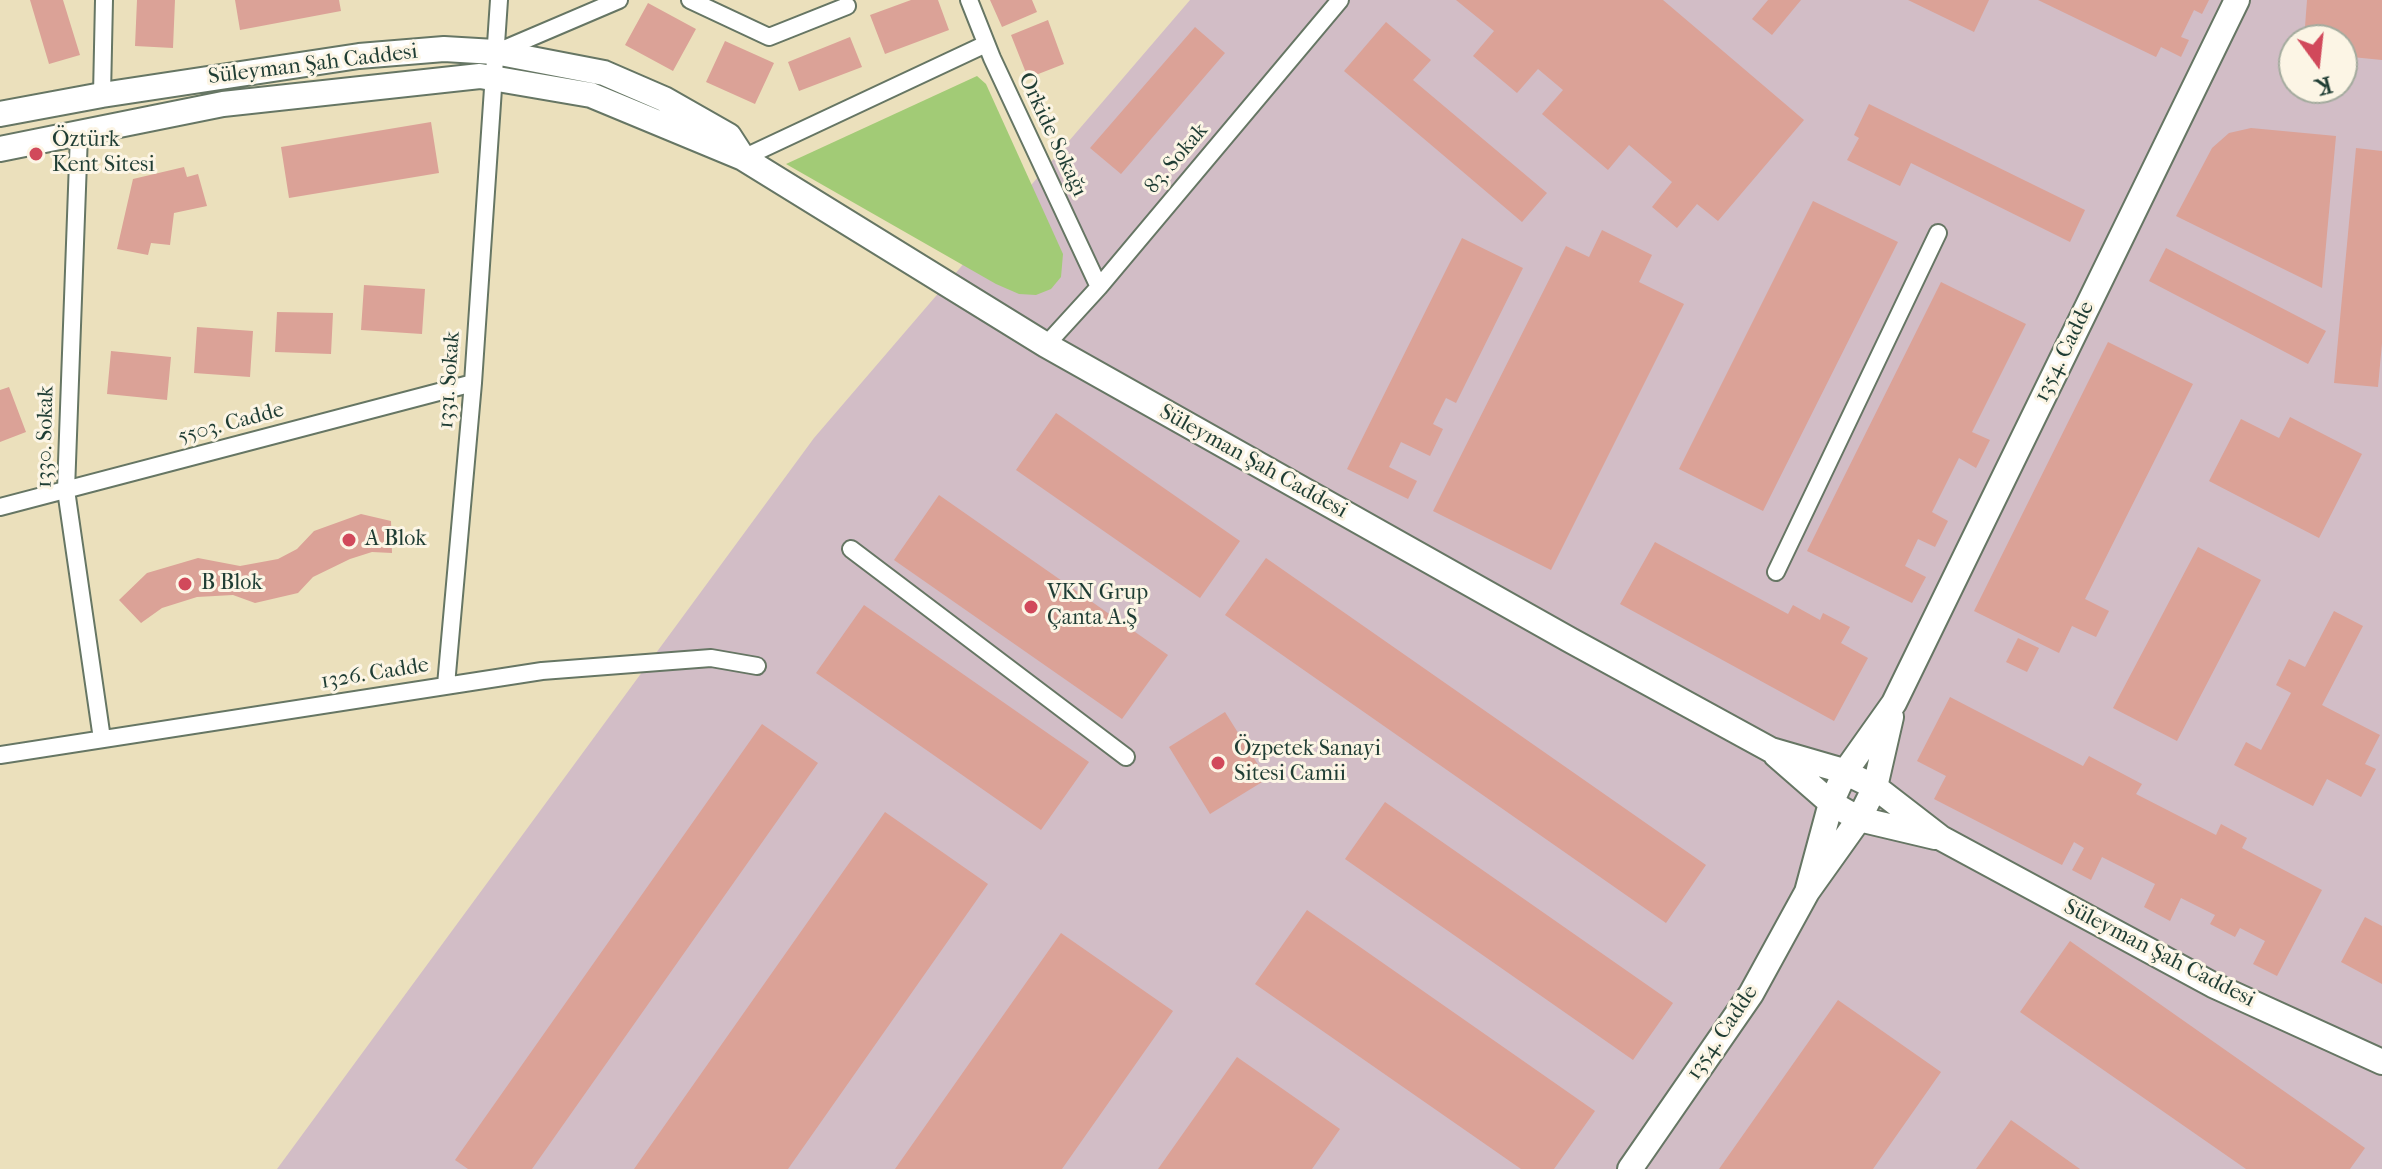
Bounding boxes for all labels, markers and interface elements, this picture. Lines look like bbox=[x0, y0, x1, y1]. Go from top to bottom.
north arrow bbox=[2278, 24, 2358, 104]
street label: Süleyman Şah Caddesi bbox=[207, 39, 419, 91]
street label: Orkide Sokağı bbox=[1012, 69, 1092, 201]
text: K bbox=[2313, 71, 2335, 100]
street label: 83. Sokak bbox=[1140, 118, 1214, 200]
place label: Öztürk Kent Sitesi bbox=[52, 128, 155, 180]
marker: Öztürk Kent Sitesi bbox=[27, 145, 45, 163]
street label: 1354. Cadde bbox=[2029, 297, 2101, 407]
street label: 1331. Sokak bbox=[433, 330, 467, 430]
street label: 1330. Sokak bbox=[32, 386, 60, 488]
street label: 5503. Cadde bbox=[175, 397, 287, 451]
street label: Süleyman Şah Caddesi bbox=[1154, 399, 1352, 525]
place label: A Blok bbox=[365, 527, 427, 553]
marker: A Blok bbox=[340, 531, 358, 549]
place label: B Blok bbox=[201, 571, 263, 597]
marker: B Blok bbox=[176, 575, 194, 593]
place label: VKN Grup Çanta A.Ş bbox=[1047, 581, 1148, 632]
marker: VKN Grup Çanta A.Ş bbox=[1022, 598, 1040, 616]
street label: 1326. Cadde bbox=[319, 652, 431, 696]
place label: Özpetek Sanayi Sitesi Camii bbox=[1234, 737, 1381, 788]
marker: Özpetek Sanayi Sitesi Camii bbox=[1209, 754, 1227, 772]
street label: Süleyman Şah Caddesi bbox=[2059, 894, 2259, 1014]
street label: 1354. Cadde bbox=[1682, 981, 1764, 1085]

